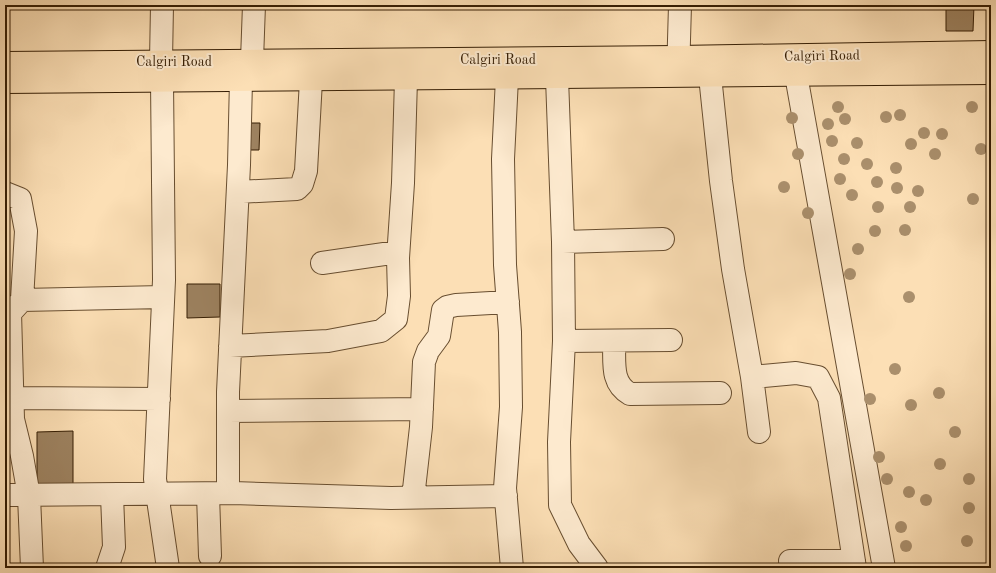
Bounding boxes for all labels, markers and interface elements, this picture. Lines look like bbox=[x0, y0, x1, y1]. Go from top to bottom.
street label: Calgiri Road bbox=[784, 48, 860, 64]
street label: Calgiri Road bbox=[460, 53, 536, 67]
street label: Calgiri Road bbox=[136, 55, 212, 69]

